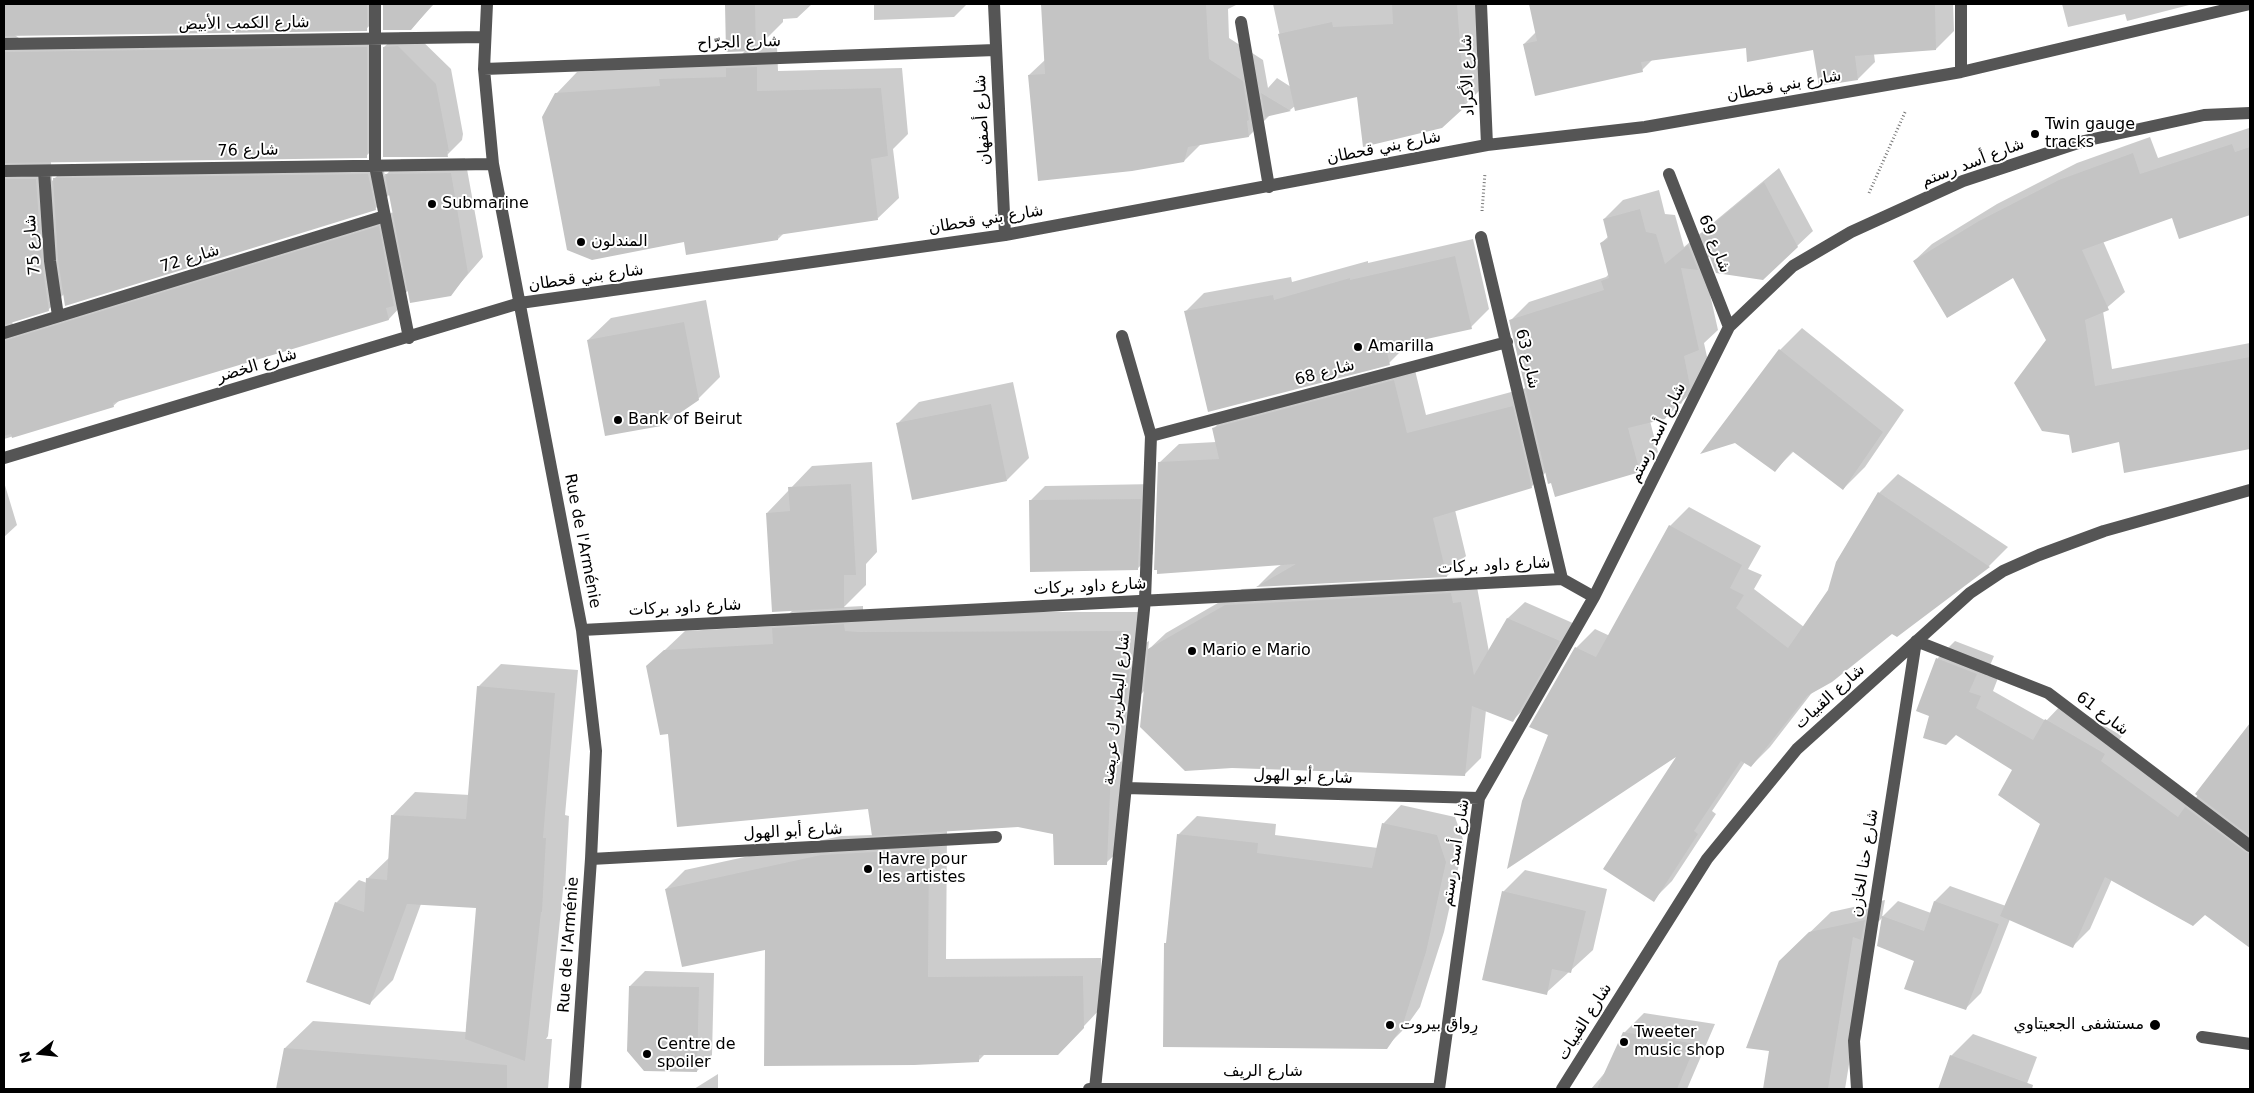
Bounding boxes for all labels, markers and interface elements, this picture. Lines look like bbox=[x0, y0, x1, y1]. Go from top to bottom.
street label: شارع الكمب الأبيض bbox=[178, 13, 310, 35]
street label: شارع الجرّاح bbox=[697, 32, 781, 54]
street label: شارع الأكراد bbox=[1457, 34, 1479, 116]
street label: شارع بني قحطان bbox=[1725, 66, 1843, 106]
street label: شارع أصفهان bbox=[971, 74, 995, 166]
place label: Twin gauge tracks bbox=[2045, 115, 2135, 153]
street label: شارع بني قحطان bbox=[1325, 128, 1443, 168]
marker: Twin gauge tracks bbox=[2029, 128, 2041, 140]
street label: شارع أسد رستم bbox=[1919, 135, 2027, 191]
street label: شارع 76 bbox=[217, 141, 279, 161]
place label: Submarine bbox=[442, 194, 529, 214]
marker: Submarine bbox=[426, 198, 438, 210]
street label: شارع بني قحطان bbox=[927, 201, 1045, 239]
street label: شارع 69 bbox=[1694, 212, 1734, 276]
street label: شارع 75 bbox=[21, 214, 45, 276]
place label: المندلون bbox=[591, 232, 648, 252]
marker: المندلون bbox=[575, 236, 587, 248]
street label: شارع 72 bbox=[158, 241, 222, 277]
street label: شارع بني قحطان bbox=[527, 260, 645, 296]
street label: شارع 63 bbox=[1511, 327, 1543, 391]
place label: Amarilla bbox=[1368, 337, 1434, 357]
marker: Amarilla bbox=[1352, 341, 1364, 353]
street label: شارع الخضر bbox=[215, 345, 299, 387]
street label: شارع 68 bbox=[1293, 356, 1357, 390]
street label: شارع أسد رستم bbox=[1626, 380, 1690, 486]
place label: Bank of Beirut bbox=[628, 410, 742, 430]
marker: Bank of Beirut bbox=[612, 414, 624, 426]
street label: Rue de l'Arménie bbox=[560, 472, 604, 610]
street label: شارع داود بركات bbox=[1437, 553, 1551, 579]
street label: شارع داود بركات bbox=[1033, 574, 1147, 600]
street label: شارع داود بركات bbox=[628, 595, 742, 621]
street label: شارع البطريرك عريضة bbox=[1099, 632, 1135, 786]
place label: Mario e Mario bbox=[1202, 641, 1311, 661]
marker: Mario e Mario bbox=[1186, 645, 1198, 657]
street label: شارع القبيات bbox=[1791, 661, 1869, 733]
street label: شارع 61 bbox=[2072, 688, 2132, 740]
street label: شارع أبو الهول bbox=[1253, 766, 1353, 788]
street label: شارع أسد رستم bbox=[1438, 798, 1474, 908]
street label: شارع حنا الخازن bbox=[1847, 808, 1883, 918]
street label: شارع أبو الهول bbox=[743, 820, 843, 844]
place label: Havre pour les artistes bbox=[878, 850, 967, 888]
marker: Havre pour les artistes bbox=[862, 863, 874, 875]
street label: Rue de l'Arménie bbox=[555, 876, 583, 1014]
street label: شارع القبيات bbox=[1554, 980, 1616, 1064]
place label: رِواق بيروت bbox=[1400, 1015, 1478, 1035]
place label: مستشفى الجعيتاوي bbox=[2013, 1015, 2144, 1035]
marker: مستشفى الجعيتاوي bbox=[2148, 1018, 2162, 1032]
marker: رِواق بيروت bbox=[1384, 1019, 1396, 1031]
place label: Tweeter music shop bbox=[1634, 1023, 1725, 1061]
north arrow bbox=[15, 1028, 65, 1078]
place label: Centre de spoiler bbox=[657, 1035, 736, 1073]
marker: Tweeter music shop bbox=[1618, 1036, 1630, 1048]
marker: Centre de spoiler bbox=[641, 1048, 653, 1060]
text: N bbox=[16, 1049, 35, 1065]
street label: شارع الريف bbox=[1223, 1062, 1303, 1082]

